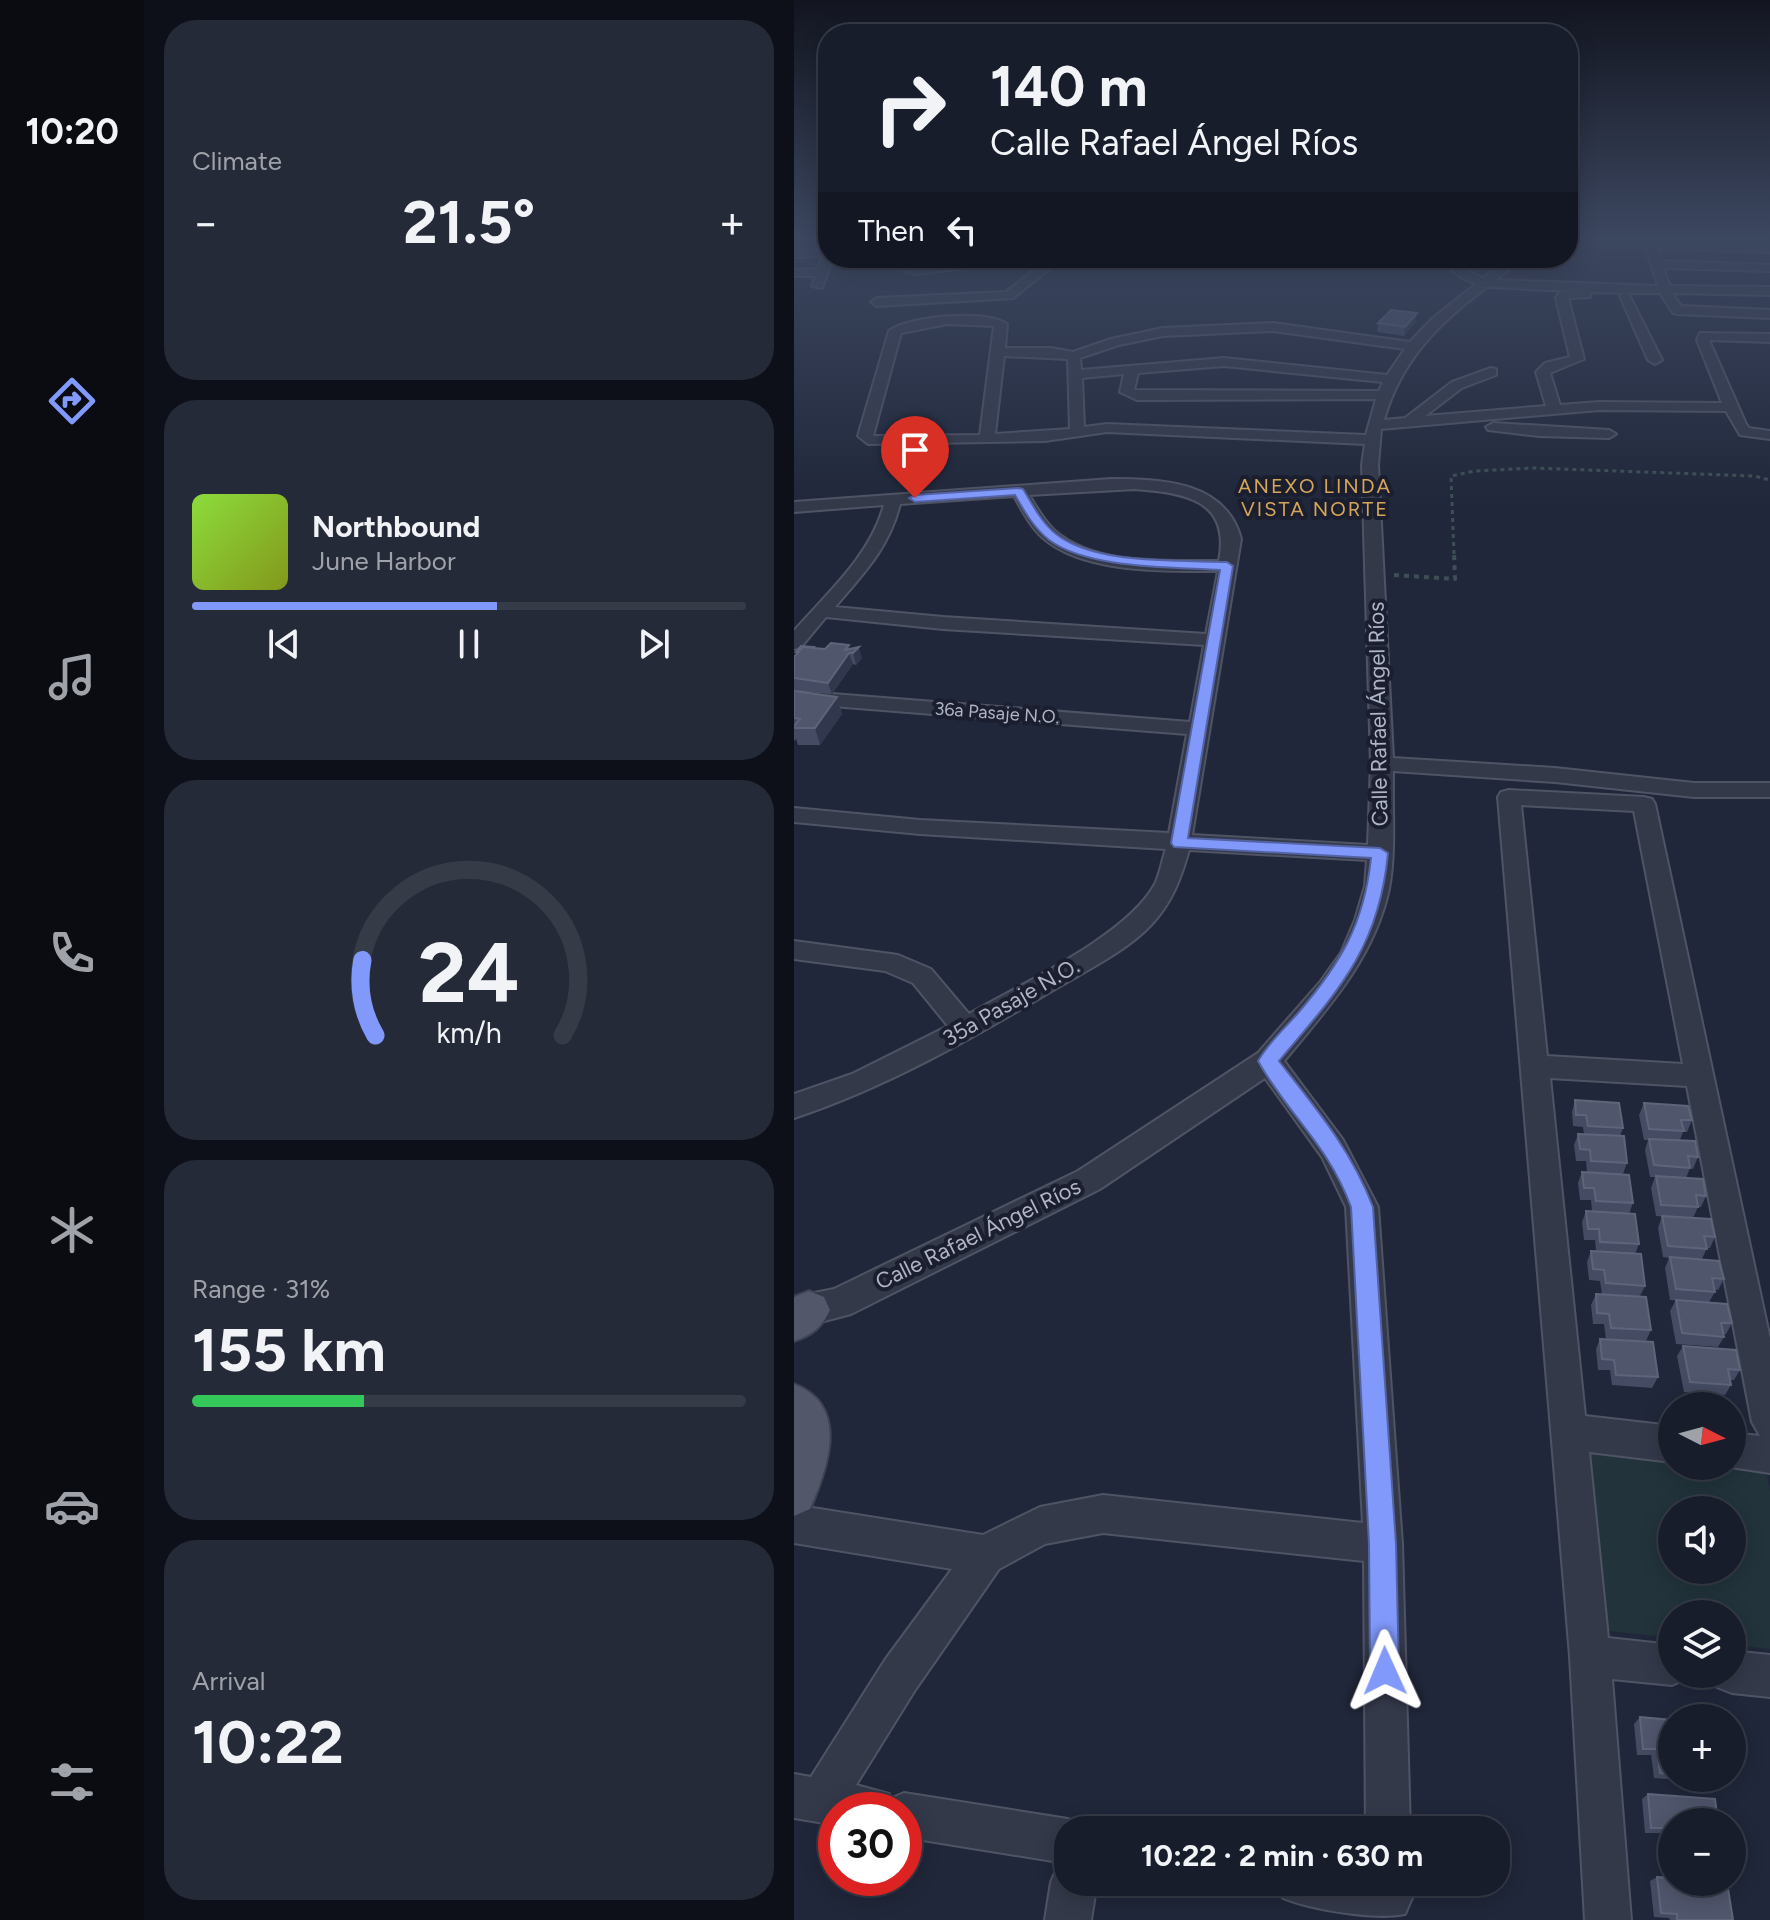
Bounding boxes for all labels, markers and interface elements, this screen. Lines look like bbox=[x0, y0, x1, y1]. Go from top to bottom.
text: 140 m bbox=[990, 53, 1148, 120]
icon: right bbox=[858, 56, 962, 160]
text: 10:20 bbox=[25, 110, 119, 153]
text: Calle Rafael Ángel Ríos bbox=[990, 121, 1358, 164]
text: Climate bbox=[192, 145, 282, 177]
text: 21.5° bbox=[403, 186, 535, 258]
text: − bbox=[192, 196, 219, 249]
text: + bbox=[719, 196, 746, 249]
icon: left bbox=[940, 208, 984, 252]
text: Then bbox=[858, 212, 924, 249]
icon: directions bbox=[44, 373, 100, 429]
pin bbox=[881, 416, 949, 498]
icon: arrive bbox=[893, 428, 937, 472]
district label: ANEXO LINDA VISTA NORTE bbox=[1238, 474, 1392, 521]
text: Northbound bbox=[312, 508, 480, 545]
text: June Harbor bbox=[312, 545, 456, 577]
street label: Calle Rafael Ángel Ríos bbox=[1363, 601, 1393, 827]
icon: previous bbox=[262, 622, 306, 666]
icon: pause bbox=[447, 622, 491, 666]
icon: next bbox=[632, 622, 676, 666]
icon: music bbox=[44, 649, 100, 705]
street label: 36a Pasaje N.O. bbox=[934, 698, 1060, 728]
text: 24 bbox=[419, 923, 519, 1023]
icon: phone bbox=[44, 925, 100, 981]
street label: 35a Pasaje N.O. bbox=[938, 952, 1084, 1052]
text: km/h bbox=[436, 1016, 502, 1050]
street label: Calle Rafael Ángel Ríos bbox=[871, 1173, 1085, 1295]
icon: climate bbox=[44, 1202, 100, 1258]
text: Range · 31% bbox=[192, 1273, 330, 1305]
text: 155 km bbox=[192, 1314, 386, 1386]
north arrow bbox=[1658, 1392, 1746, 1480]
map controls bbox=[1658, 1392, 1746, 1896]
icon: car bbox=[44, 1478, 100, 1534]
button: sound bbox=[1658, 1496, 1746, 1584]
button: layers bbox=[1658, 1600, 1746, 1688]
position arrow bbox=[1343, 1629, 1427, 1713]
text: Arrival bbox=[192, 1665, 265, 1697]
button: + bbox=[1658, 1704, 1746, 1792]
text: 10:22 bbox=[192, 1706, 344, 1778]
icon: filters bbox=[44, 1754, 100, 1810]
speed limit sign: 30 bbox=[818, 1792, 922, 1896]
button: − bbox=[1658, 1808, 1746, 1896]
text: 10:22 · 2 min · 630 m bbox=[1141, 1837, 1423, 1874]

